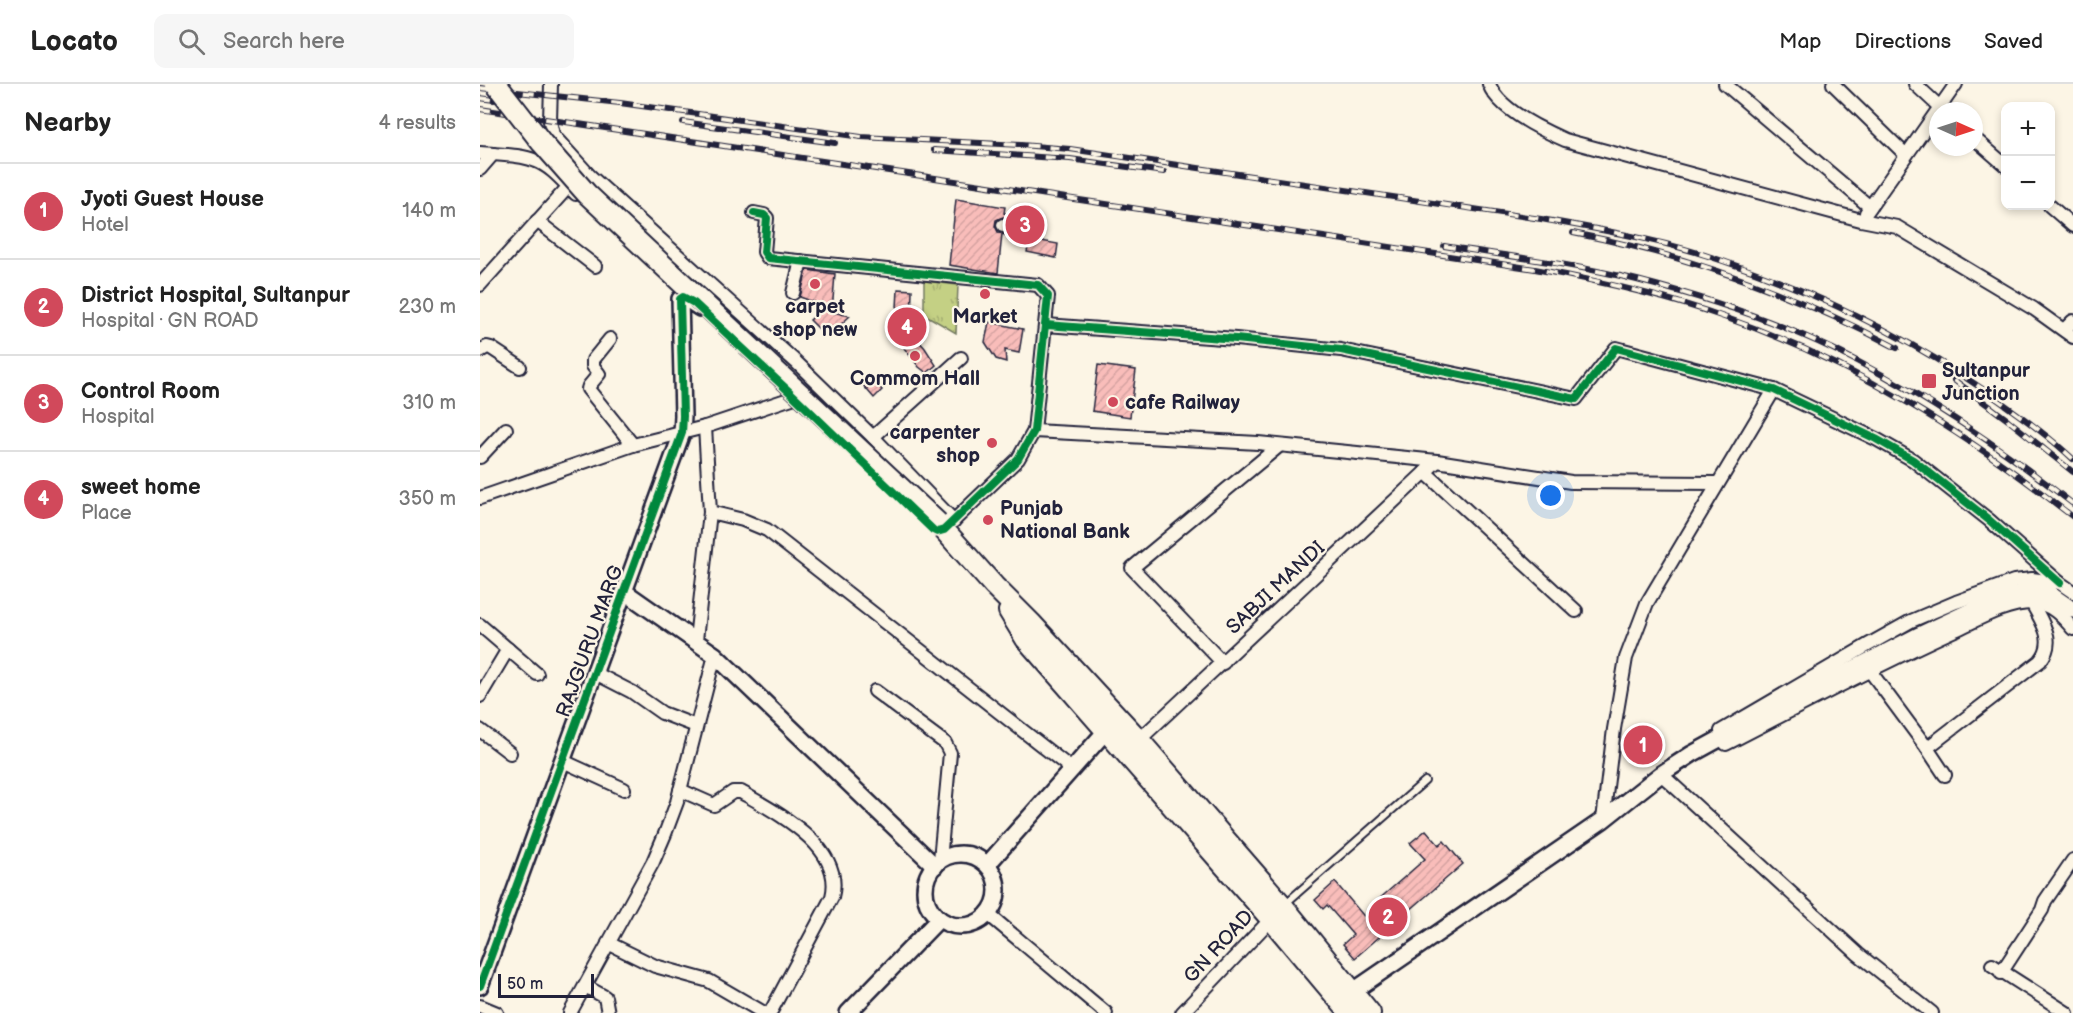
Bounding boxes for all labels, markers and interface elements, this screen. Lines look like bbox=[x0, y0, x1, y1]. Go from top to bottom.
search box bbox=[154, 14, 574, 68]
text: Locato bbox=[30, 25, 118, 58]
icon: search bbox=[175, 25, 208, 58]
text: Search here bbox=[223, 28, 345, 55]
text: Map bbox=[1779, 29, 1822, 54]
text: Directions bbox=[1855, 29, 1951, 54]
text: Saved bbox=[1984, 29, 2043, 54]
north arrow bbox=[1929, 102, 1983, 156]
map controls bbox=[2001, 102, 2055, 210]
button: + bbox=[2001, 102, 2055, 156]
text: Nearby bbox=[24, 108, 111, 139]
text: 4 results bbox=[378, 111, 456, 135]
button: − bbox=[2001, 156, 2055, 210]
text: Jyoti Guest House bbox=[81, 186, 264, 213]
text: 1 bbox=[39, 199, 48, 223]
text: 140 m bbox=[402, 199, 456, 223]
pin: 3 bbox=[1006, 202, 1044, 248]
text: Hotel bbox=[81, 213, 129, 237]
marker: carpet shop new bbox=[808, 277, 822, 291]
text: District Hospital, Sultanpur bbox=[81, 282, 350, 309]
marker: Market bbox=[978, 287, 992, 301]
text: 2 bbox=[38, 295, 49, 319]
text: 230 m bbox=[399, 295, 456, 319]
place label: carpet shop new bbox=[773, 295, 857, 342]
pin: 4 bbox=[888, 304, 926, 350]
place label: Market bbox=[953, 305, 1018, 329]
text: Hospital · GN ROAD bbox=[81, 309, 259, 333]
marker: Commom Hall bbox=[908, 349, 922, 363]
place label: Sultanpur Junction bbox=[1942, 359, 2031, 406]
place label: Commom Hall bbox=[850, 367, 980, 391]
marker: Sultanpur Junction bbox=[1920, 372, 1938, 390]
text: Control Room bbox=[81, 378, 220, 405]
text: 3 bbox=[38, 391, 49, 415]
text: 310 m bbox=[402, 391, 456, 415]
place label: cafe Railway bbox=[1125, 391, 1241, 415]
marker: cafe Railway bbox=[1106, 395, 1120, 409]
text: Hospital bbox=[81, 405, 154, 429]
place label: carpenter shop bbox=[890, 421, 981, 468]
marker: carpenter shop bbox=[985, 436, 999, 450]
text: sweet home bbox=[81, 474, 201, 501]
your location bbox=[1536, 481, 1565, 510]
text: 4 bbox=[38, 487, 49, 511]
text: 350 m bbox=[399, 487, 456, 511]
place label: Punjab National Bank bbox=[1000, 497, 1130, 544]
text: Place bbox=[81, 501, 132, 525]
marker: Punjab National Bank bbox=[981, 513, 995, 527]
street label: SABJI MANDI bbox=[1222, 536, 1330, 639]
street label: RAJGURU MARG bbox=[551, 562, 629, 720]
pin: 1 bbox=[1624, 722, 1662, 768]
pin: 2 bbox=[1368, 894, 1408, 940]
street label: GN ROAD bbox=[1179, 905, 1259, 988]
scale bar bbox=[498, 971, 594, 998]
text: 50 m bbox=[507, 975, 543, 994]

